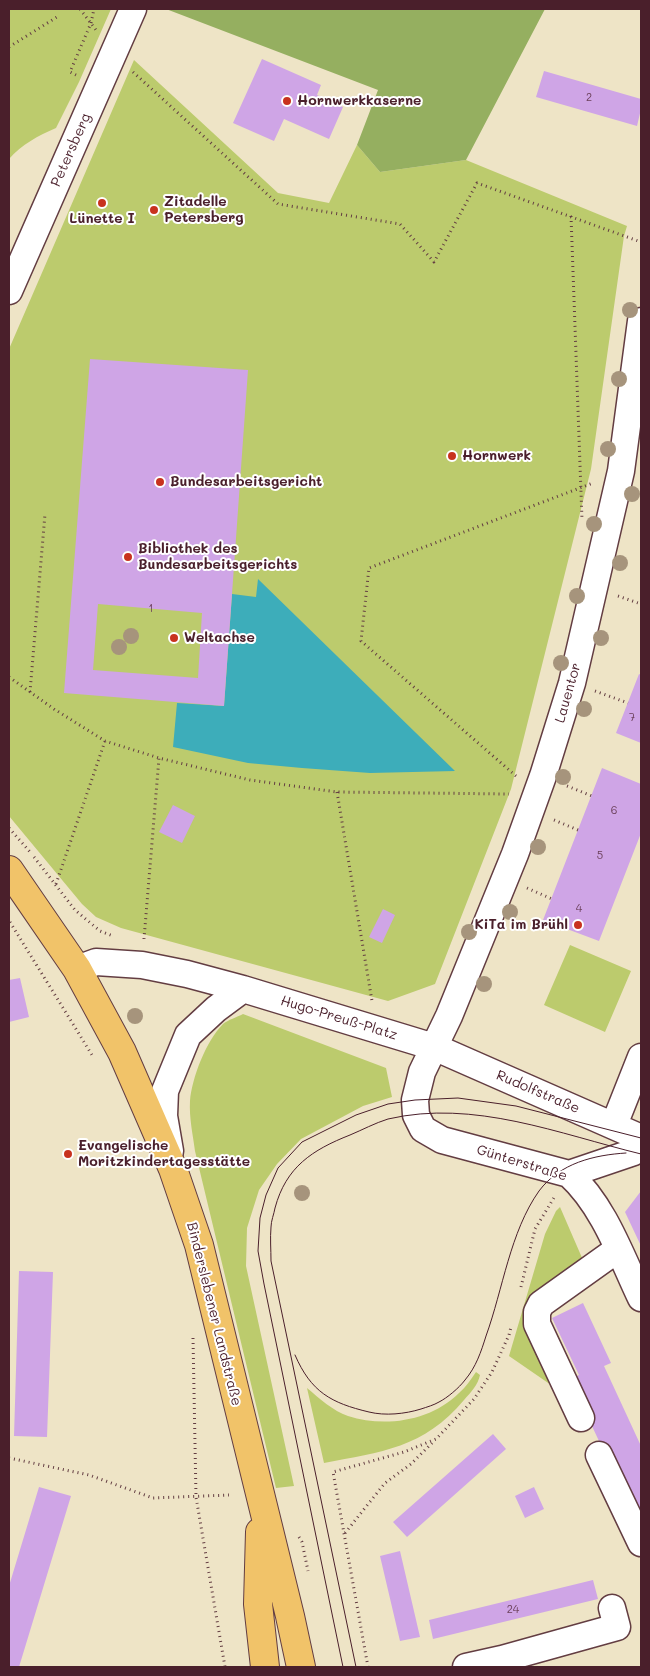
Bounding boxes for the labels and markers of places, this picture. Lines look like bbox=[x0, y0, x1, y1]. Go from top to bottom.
place label: Hornwerkkaserne bbox=[297, 93, 421, 109]
marker: Hornwerkkaserne bbox=[281, 95, 293, 107]
place label: Zitadelle Petersberg bbox=[164, 194, 244, 226]
marker: Lünette I bbox=[96, 197, 108, 209]
marker: Zitadelle Petersberg bbox=[148, 204, 160, 216]
place label: Lünette I bbox=[69, 211, 135, 227]
place label: Hornwerk bbox=[462, 448, 531, 464]
marker: Hornwerk bbox=[446, 450, 458, 462]
place label: Bundesarbeitsgericht bbox=[170, 474, 322, 490]
marker: Bundesarbeitsgericht bbox=[154, 476, 166, 488]
place label: Bibliothek des Bundesarbeitsgerichts bbox=[138, 541, 297, 574]
marker: Bibliothek des Bundesarbeitsgerichts bbox=[122, 551, 134, 563]
place label: Weltachse bbox=[184, 630, 255, 646]
marker: Weltachse bbox=[168, 632, 180, 644]
place label: KiTa im Brühl bbox=[475, 917, 568, 933]
marker: KiTa im Brühl bbox=[572, 919, 584, 931]
place label: Evangelische Moritzkindertagesstätte bbox=[78, 1138, 250, 1170]
marker: Evangelische Moritzkindertagesstätte bbox=[62, 1148, 74, 1160]

